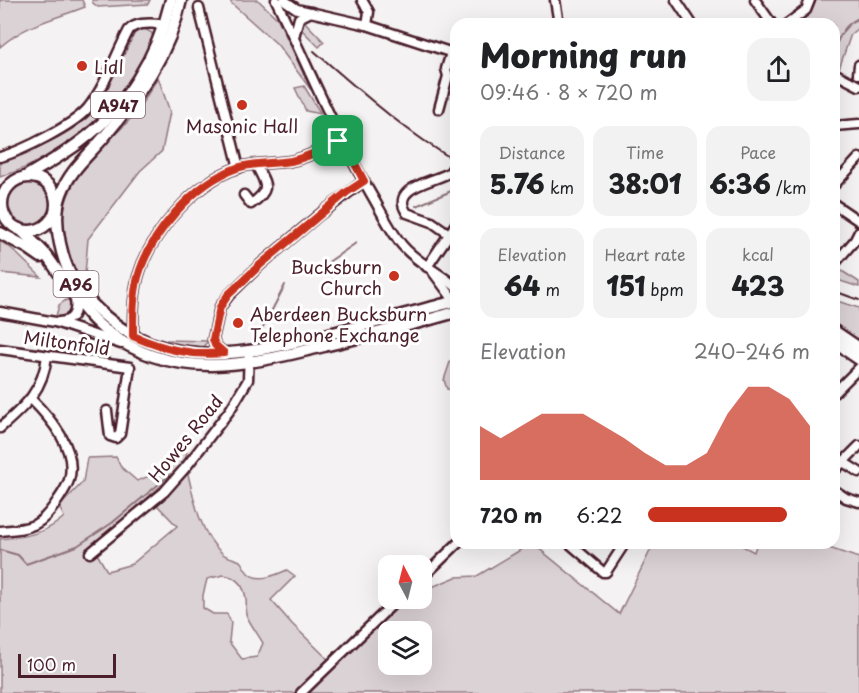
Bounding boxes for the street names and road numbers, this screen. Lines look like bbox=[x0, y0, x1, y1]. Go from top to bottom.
road number: A947 bbox=[91, 92, 145, 118]
road number: A96 bbox=[54, 271, 98, 297]
street label: Miltonfold bbox=[22, 323, 112, 361]
street label: Howes Road bbox=[141, 388, 229, 488]

